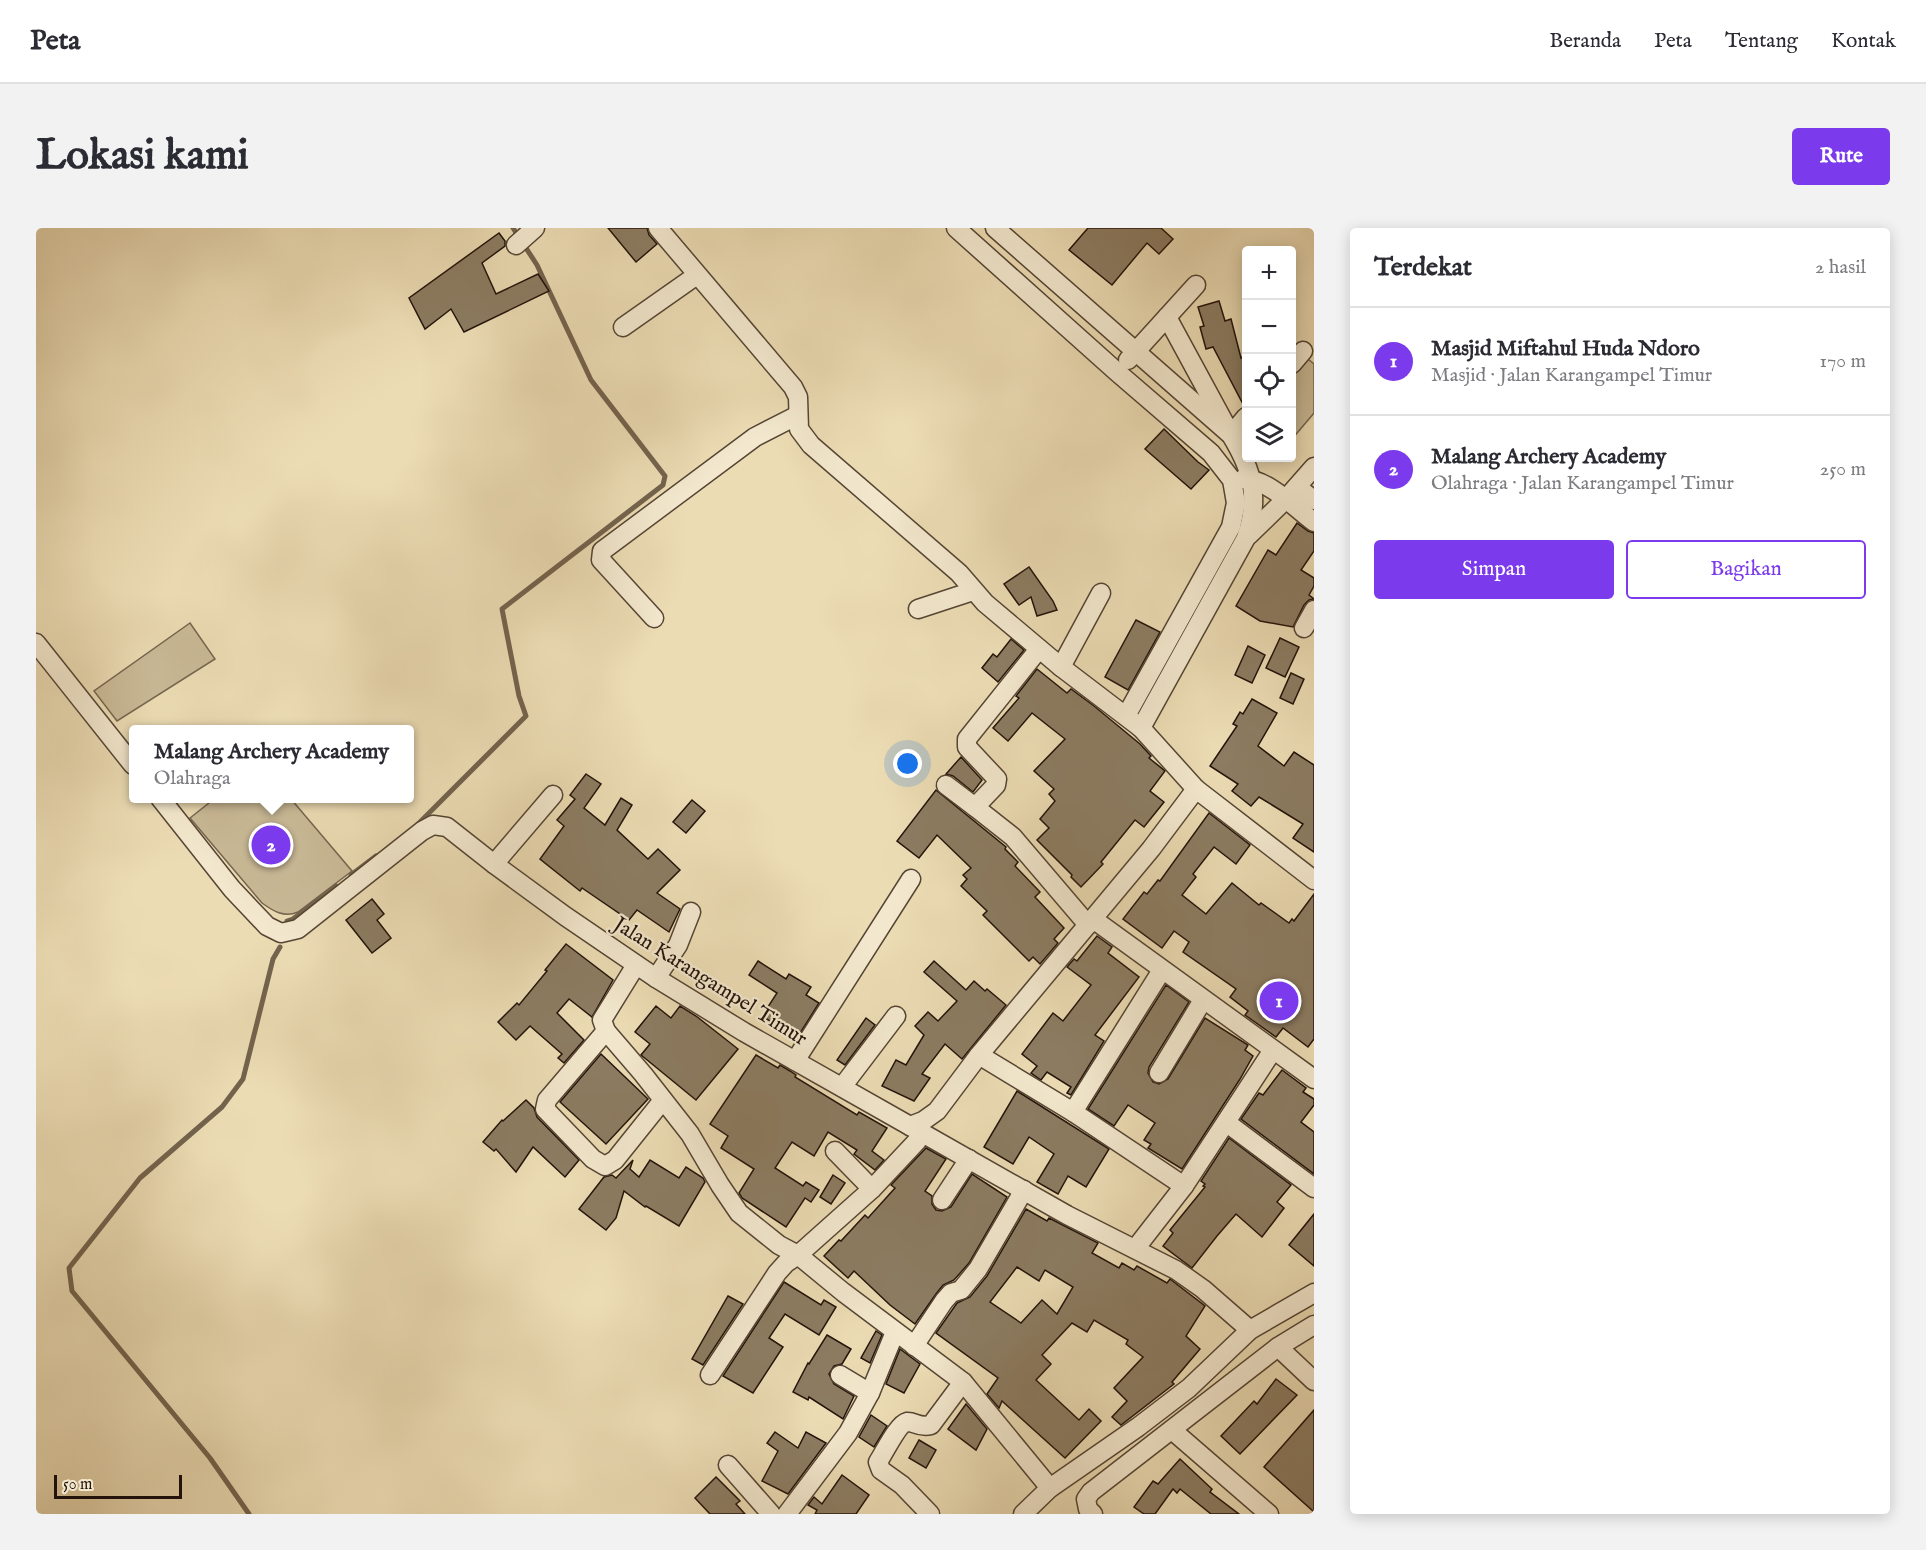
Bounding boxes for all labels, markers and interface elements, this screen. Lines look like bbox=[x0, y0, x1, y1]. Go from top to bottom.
text: Peta bbox=[30, 24, 80, 59]
text: Beranda bbox=[1549, 28, 1621, 55]
text: Peta bbox=[1654, 28, 1692, 55]
text: Tentang bbox=[1725, 28, 1798, 55]
text: Kontak bbox=[1831, 28, 1896, 55]
button: Rute bbox=[1792, 128, 1890, 185]
text: Lokasi kami bbox=[36, 130, 249, 183]
map controls bbox=[1242, 246, 1296, 462]
button: + bbox=[1242, 246, 1296, 300]
text: Terdekat bbox=[1374, 251, 1472, 284]
text: 2 hasil bbox=[1815, 255, 1866, 280]
button: − bbox=[1242, 300, 1296, 354]
text: Masjid Miftahul Huda Ndoro bbox=[1431, 335, 1700, 363]
text: 1 bbox=[1390, 349, 1397, 374]
text: 170 m bbox=[1820, 349, 1866, 374]
button: locate bbox=[1242, 354, 1296, 408]
text: Masjid · Jalan Karangampel Timur bbox=[1431, 363, 1712, 388]
button: layers bbox=[1242, 408, 1296, 462]
text: Malang Archery Academy bbox=[1431, 443, 1666, 471]
text: 2 bbox=[1389, 457, 1398, 482]
text: 250 m bbox=[1820, 457, 1866, 482]
text: Olahraga · Jalan Karangampel Timur bbox=[1431, 471, 1734, 496]
button: Simpan bbox=[1374, 540, 1614, 599]
button: Bagikan bbox=[1626, 540, 1866, 599]
popup bbox=[129, 725, 414, 803]
text: Malang Archery Academy bbox=[154, 738, 389, 766]
your location bbox=[893, 749, 922, 778]
text: Olahraga bbox=[154, 766, 231, 791]
pin: 2 bbox=[252, 822, 290, 868]
street label: Jalan Karangampel Timur bbox=[606, 910, 812, 1053]
pin: 1 bbox=[1260, 978, 1298, 1024]
scale bar bbox=[54, 1472, 182, 1500]
text: 50 m bbox=[63, 1475, 92, 1495]

